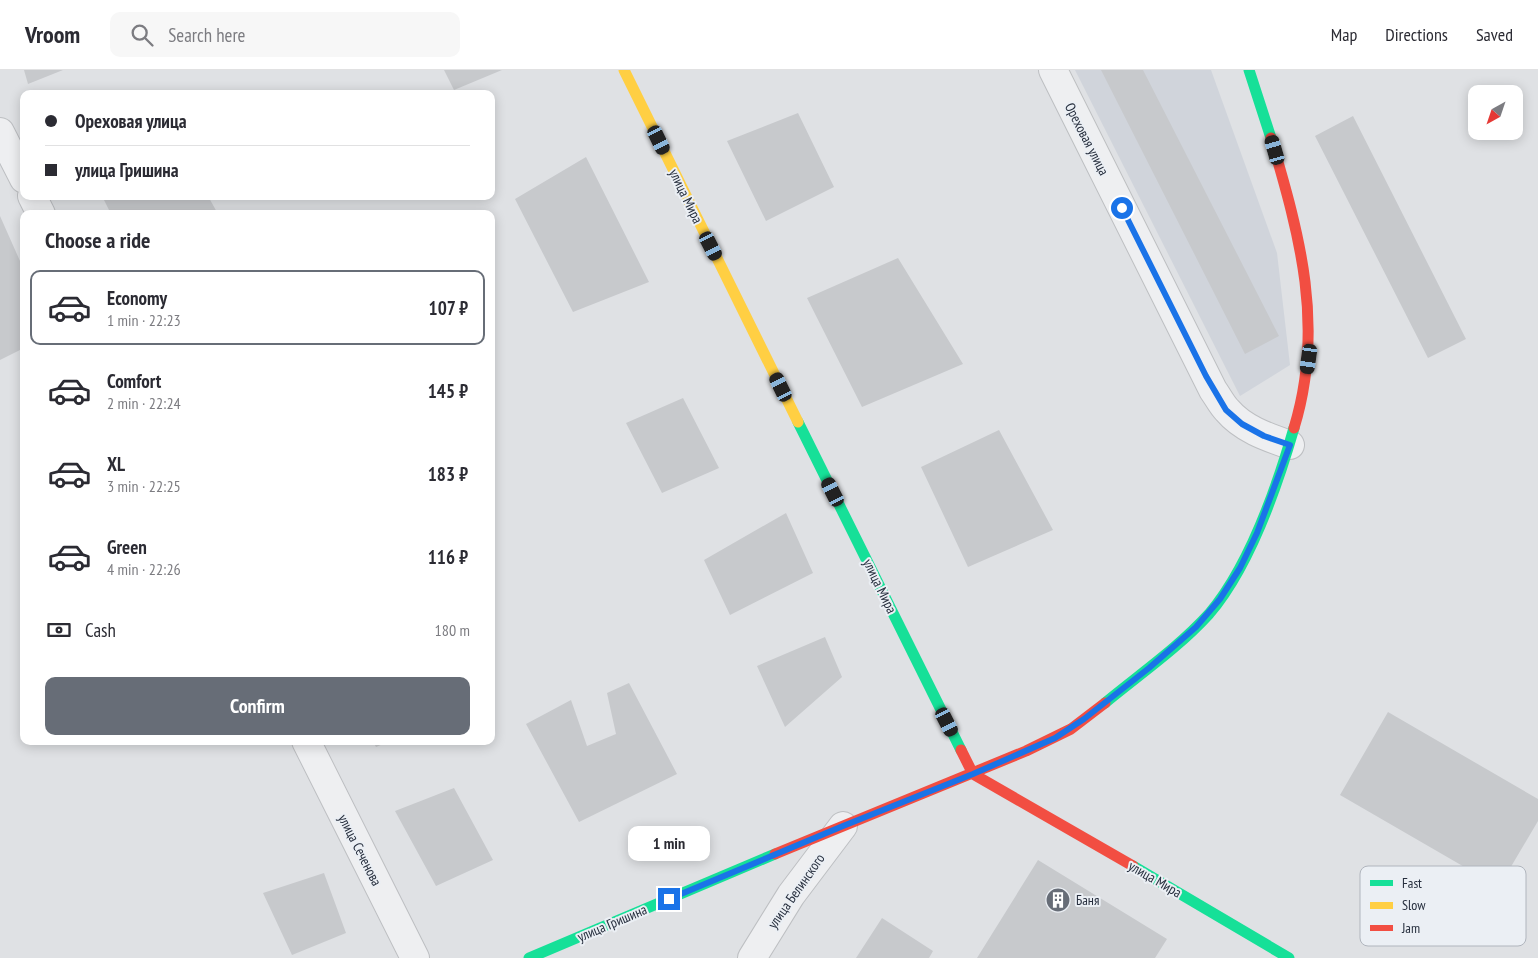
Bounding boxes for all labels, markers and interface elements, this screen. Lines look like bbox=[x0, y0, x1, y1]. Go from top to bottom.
search box bbox=[110, 12, 460, 57]
text: Vroom bbox=[25, 19, 80, 50]
icon: search bbox=[128, 21, 156, 49]
text: Search here bbox=[168, 23, 245, 47]
text: Map bbox=[1331, 23, 1357, 46]
text: Directions bbox=[1385, 23, 1448, 46]
text: Saved bbox=[1476, 23, 1513, 46]
north arrow bbox=[1468, 85, 1522, 140]
map controls bbox=[1468, 85, 1523, 140]
street label: Ореховая улица bbox=[1061, 100, 1113, 178]
text: Ореховая улица bbox=[75, 109, 187, 133]
car bbox=[645, 123, 672, 157]
car bbox=[1263, 134, 1286, 166]
text: улица Гришина bbox=[75, 158, 179, 182]
street label: улица Мира bbox=[665, 166, 707, 226]
route start bbox=[1111, 197, 1133, 219]
text: Choose a ride bbox=[45, 226, 150, 254]
car bbox=[697, 229, 724, 263]
icon: car bbox=[47, 285, 92, 330]
text: Economy bbox=[107, 286, 167, 310]
text: 107 ₽ bbox=[429, 296, 468, 320]
text: 1 min · 22:23 bbox=[107, 310, 181, 330]
car bbox=[1299, 343, 1318, 375]
icon: car bbox=[47, 368, 92, 413]
text: Comfort bbox=[107, 369, 161, 393]
car bbox=[767, 370, 794, 404]
text: 145 ₽ bbox=[428, 379, 468, 403]
text: 2 min · 22:24 bbox=[107, 393, 181, 413]
icon: car bbox=[47, 451, 92, 496]
text: XL bbox=[107, 452, 125, 476]
text: 183 ₽ bbox=[428, 462, 468, 486]
car bbox=[819, 475, 846, 509]
text: 3 min · 22:25 bbox=[107, 476, 181, 496]
icon: car bbox=[47, 534, 92, 579]
text: Green bbox=[107, 535, 147, 559]
text: 116 ₽ bbox=[428, 545, 468, 569]
street label: улица Мира bbox=[859, 556, 901, 616]
text: 4 min · 22:26 bbox=[107, 559, 181, 579]
icon: cash bbox=[45, 616, 73, 644]
text: Cash bbox=[85, 618, 116, 642]
text: 180 m bbox=[435, 620, 470, 640]
button: Confirm bbox=[45, 677, 470, 735]
car bbox=[933, 705, 960, 739]
street label: улица Сеченова bbox=[334, 811, 386, 889]
callout: 1 min bbox=[628, 826, 710, 862]
text: 1 min bbox=[653, 833, 685, 853]
street label: улица Белинского bbox=[763, 850, 829, 932]
street label: улица Мира bbox=[1125, 857, 1185, 901]
legend bbox=[1360, 866, 1526, 946]
text: Fast bbox=[1402, 874, 1422, 892]
building icon: Баня bbox=[1045, 887, 1071, 913]
route end bbox=[658, 888, 680, 910]
place label: Баня bbox=[1076, 891, 1099, 909]
text: Slow bbox=[1402, 896, 1426, 914]
street label: улица Гришина bbox=[575, 900, 649, 946]
text: Jam bbox=[1401, 919, 1420, 937]

